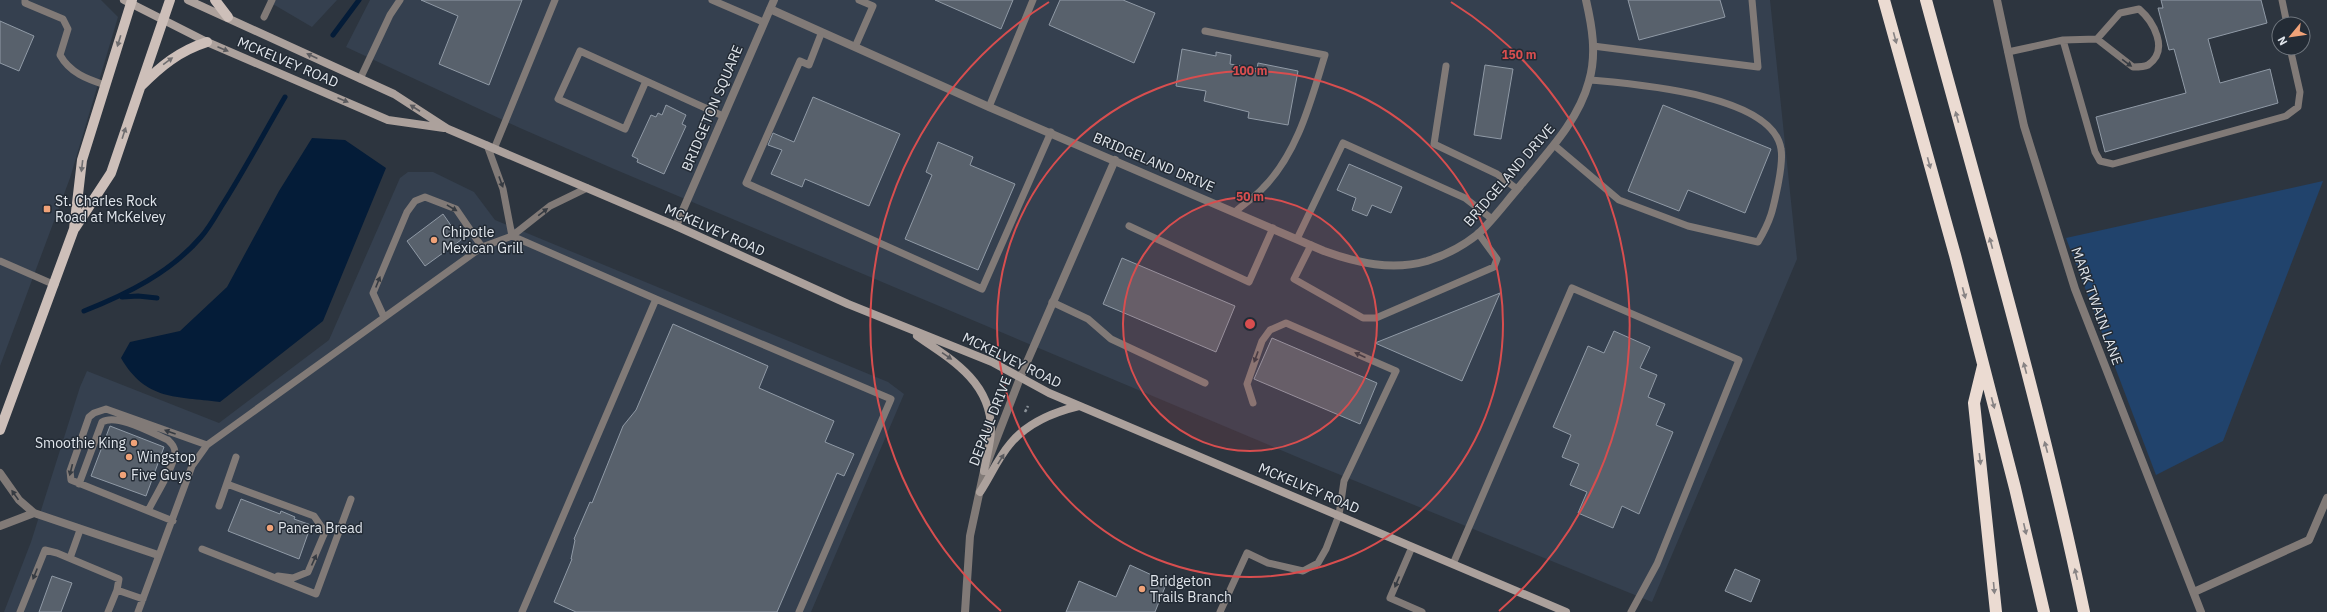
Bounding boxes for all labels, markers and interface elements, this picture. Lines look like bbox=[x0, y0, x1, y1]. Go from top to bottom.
north arrow bbox=[2271, 16, 2311, 56]
one-way arrow bbox=[1892, 31, 1898, 44]
street label: MCKELVEY ROAD bbox=[235, 33, 341, 91]
text: N bbox=[2274, 34, 2290, 48]
one-way arrow bbox=[116, 36, 122, 48]
street label: BRIDGETON SQUARE bbox=[677, 42, 747, 174]
one-way arrow bbox=[218, 46, 229, 52]
text: 150 m bbox=[1501, 47, 1537, 62]
one-way arrow bbox=[306, 53, 318, 59]
one-way arrow bbox=[162, 57, 173, 65]
one-way arrow bbox=[2122, 59, 2133, 67]
text: 100 m bbox=[1232, 63, 1268, 78]
one-way arrow bbox=[337, 97, 348, 103]
one-way arrow bbox=[409, 104, 421, 111]
one-way arrow bbox=[1954, 111, 1960, 123]
street label: BRIDGELAND DRIVE bbox=[1459, 120, 1559, 230]
one-way arrow bbox=[121, 127, 127, 139]
street label: BRIDGELAND DRIVE bbox=[1090, 128, 1218, 196]
one-way arrow bbox=[1926, 157, 1932, 169]
one-way arrow bbox=[79, 160, 85, 172]
one-way arrow bbox=[498, 176, 504, 188]
text: 50 m bbox=[1236, 189, 1264, 204]
place label: St. Charles Rock Road at McKelvey bbox=[55, 192, 166, 226]
street label: MCKELVEY ROAD bbox=[662, 200, 768, 260]
marker: St. Charles Rock Road at McKelvey bbox=[42, 204, 52, 214]
one-way arrow bbox=[446, 205, 458, 212]
one-way arrow bbox=[537, 208, 548, 216]
place label: Chipotle Mexican Grill bbox=[442, 223, 523, 257]
marker: Chipotle Mexican Grill bbox=[429, 235, 439, 245]
one-way arrow bbox=[1988, 236, 1994, 249]
street label: MARK TWAIN LANE bbox=[2067, 245, 2127, 367]
one-way arrow bbox=[375, 276, 381, 287]
one-way arrow bbox=[1962, 287, 1968, 299]
centre of rings bbox=[1243, 317, 1257, 331]
street label: MCKELVEY ROAD bbox=[959, 328, 1065, 392]
one-way arrow bbox=[942, 352, 952, 360]
one-way arrow bbox=[1253, 352, 1259, 364]
one-way arrow bbox=[1354, 352, 1366, 358]
one-way arrow bbox=[2022, 362, 2028, 374]
street label: DEPAUL DRIVE bbox=[965, 374, 1015, 468]
one-way arrow bbox=[1990, 397, 1996, 409]
one-way arrow bbox=[164, 429, 176, 435]
place label: Smoothie King bbox=[35, 434, 127, 452]
marker: Smoothie King bbox=[129, 438, 139, 448]
one-way arrow bbox=[2043, 441, 2049, 453]
place label: Wingstop bbox=[137, 448, 196, 466]
marker: Wingstop bbox=[124, 452, 134, 462]
one-way arrow bbox=[997, 453, 1004, 465]
one-way arrow bbox=[1977, 453, 1984, 465]
street label: MCKELVEY ROAD bbox=[1256, 459, 1362, 517]
one-way arrow bbox=[68, 465, 74, 477]
place label: Five Guys bbox=[131, 466, 192, 484]
marker: Five Guys bbox=[118, 470, 128, 480]
one-way arrow bbox=[11, 490, 19, 500]
place label: Panera Bread bbox=[278, 519, 363, 537]
marker: Panera Bread bbox=[265, 523, 275, 533]
one-way arrow bbox=[2022, 523, 2028, 535]
one-way arrow bbox=[311, 554, 317, 565]
one-way arrow bbox=[2072, 568, 2078, 580]
one-way arrow bbox=[32, 569, 38, 581]
place label: Bridgeton Trails Branch bbox=[1150, 572, 1232, 606]
one-way arrow bbox=[1394, 577, 1400, 588]
one-way arrow bbox=[1991, 582, 1997, 594]
marker: Bridgeton Trails Branch bbox=[1137, 584, 1147, 594]

